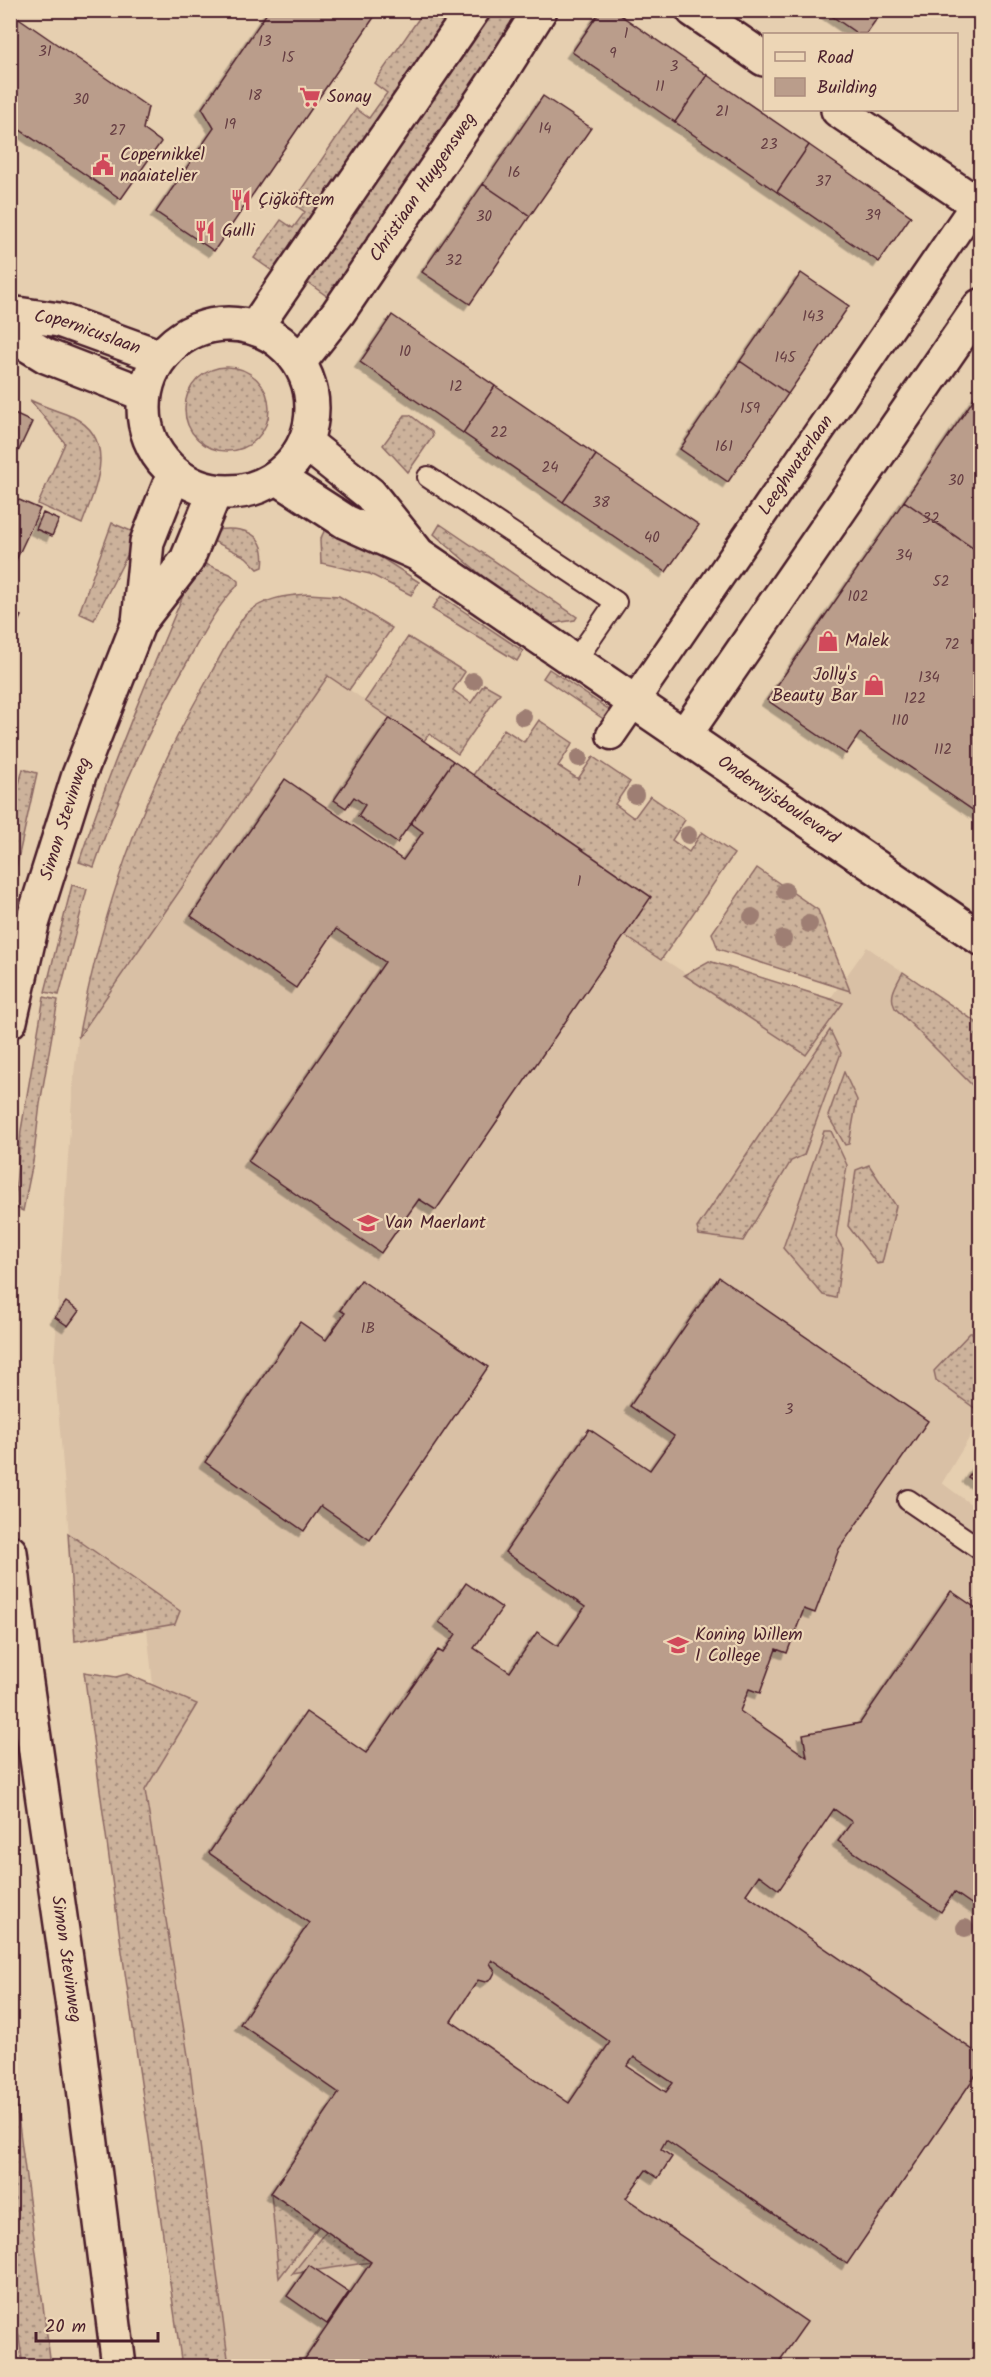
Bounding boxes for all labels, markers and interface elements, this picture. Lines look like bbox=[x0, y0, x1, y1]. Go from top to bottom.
house number: 1 bbox=[624, 22, 629, 46]
house number: 13 bbox=[258, 30, 272, 54]
legend bbox=[763, 33, 958, 111]
house number: 31 bbox=[38, 40, 52, 64]
house number: 9 bbox=[609, 42, 617, 66]
text: Road bbox=[817, 44, 854, 73]
house number: 15 bbox=[282, 46, 295, 70]
house number: 3 bbox=[670, 55, 679, 79]
text: Building bbox=[817, 74, 877, 103]
house number: 11 bbox=[655, 75, 665, 99]
place label: Sonay bbox=[327, 83, 372, 112]
house number: 18 bbox=[248, 84, 263, 108]
supermarket icon: Sonay bbox=[298, 85, 322, 109]
house number: 30 bbox=[73, 88, 90, 112]
house number: 21 bbox=[715, 100, 729, 124]
street label: Christiaan Huygensweg bbox=[362, 107, 484, 268]
house number: 19 bbox=[224, 113, 237, 137]
house number: 14 bbox=[539, 117, 551, 141]
house number: 27 bbox=[109, 119, 126, 143]
house number: 23 bbox=[760, 133, 778, 157]
place label: Copernikkel naaiatelier bbox=[120, 141, 205, 191]
public building icon: Copernikkel naaiatelier bbox=[91, 153, 115, 177]
house number: 16 bbox=[507, 161, 521, 185]
house number: 37 bbox=[815, 170, 832, 194]
place label: Çiğköftem bbox=[258, 186, 334, 215]
restaurant icon: Çiğköftem bbox=[229, 188, 253, 212]
house number: 39 bbox=[865, 204, 882, 228]
house number: 30 bbox=[476, 205, 493, 229]
place label: Gulli bbox=[222, 217, 255, 246]
restaurant icon: Gulli bbox=[193, 219, 217, 243]
house number: 32 bbox=[445, 249, 463, 273]
street label: Copernicuslaan bbox=[32, 302, 145, 363]
house number: 143 bbox=[802, 305, 824, 329]
house number: 10 bbox=[399, 340, 412, 364]
house number: 145 bbox=[774, 346, 796, 370]
house number: 12 bbox=[449, 375, 463, 399]
house number: 159 bbox=[740, 397, 761, 421]
street label: Leeghwaterlaan bbox=[751, 409, 841, 522]
house number: 22 bbox=[490, 421, 508, 445]
house number: 161 bbox=[715, 435, 733, 459]
house number: 24 bbox=[542, 456, 558, 480]
house number: 30 bbox=[948, 469, 965, 493]
house number: 38 bbox=[592, 491, 611, 515]
house number: 32 bbox=[922, 507, 940, 531]
house number: 40 bbox=[644, 526, 660, 550]
house number: 34 bbox=[896, 544, 912, 568]
house number: 52 bbox=[933, 570, 949, 594]
house number: 102 bbox=[848, 585, 868, 609]
place label: Malek bbox=[845, 627, 889, 656]
shop icon: Malek bbox=[816, 629, 840, 653]
house number: 72 bbox=[944, 633, 960, 657]
place label: Jolly's Beauty Bar bbox=[772, 661, 858, 711]
house number: 134 bbox=[918, 666, 940, 690]
shop icon: Jolly's Beauty Bar bbox=[862, 673, 886, 697]
house number: 122 bbox=[904, 687, 926, 711]
house number: 110 bbox=[892, 709, 909, 733]
house number: 112 bbox=[934, 738, 952, 762]
street label: Onderwijsboulevard bbox=[711, 748, 846, 853]
street label: Simon Stevinweg bbox=[32, 753, 99, 884]
house number: 1 bbox=[577, 870, 582, 894]
place label: Van Maerlant bbox=[385, 1209, 487, 1238]
school or university icon: Van Maerlant bbox=[356, 1211, 380, 1235]
house number: 1B bbox=[361, 1317, 375, 1341]
house number: 3 bbox=[785, 1398, 794, 1422]
place label: Koning Willem I College bbox=[695, 1621, 803, 1671]
school or university icon: Koning Willem I College bbox=[666, 1633, 690, 1657]
street label: Simon Stevinweg bbox=[43, 1894, 90, 2025]
scale bar bbox=[36, 2305, 158, 2343]
text: 20 m bbox=[45, 2313, 86, 2342]

